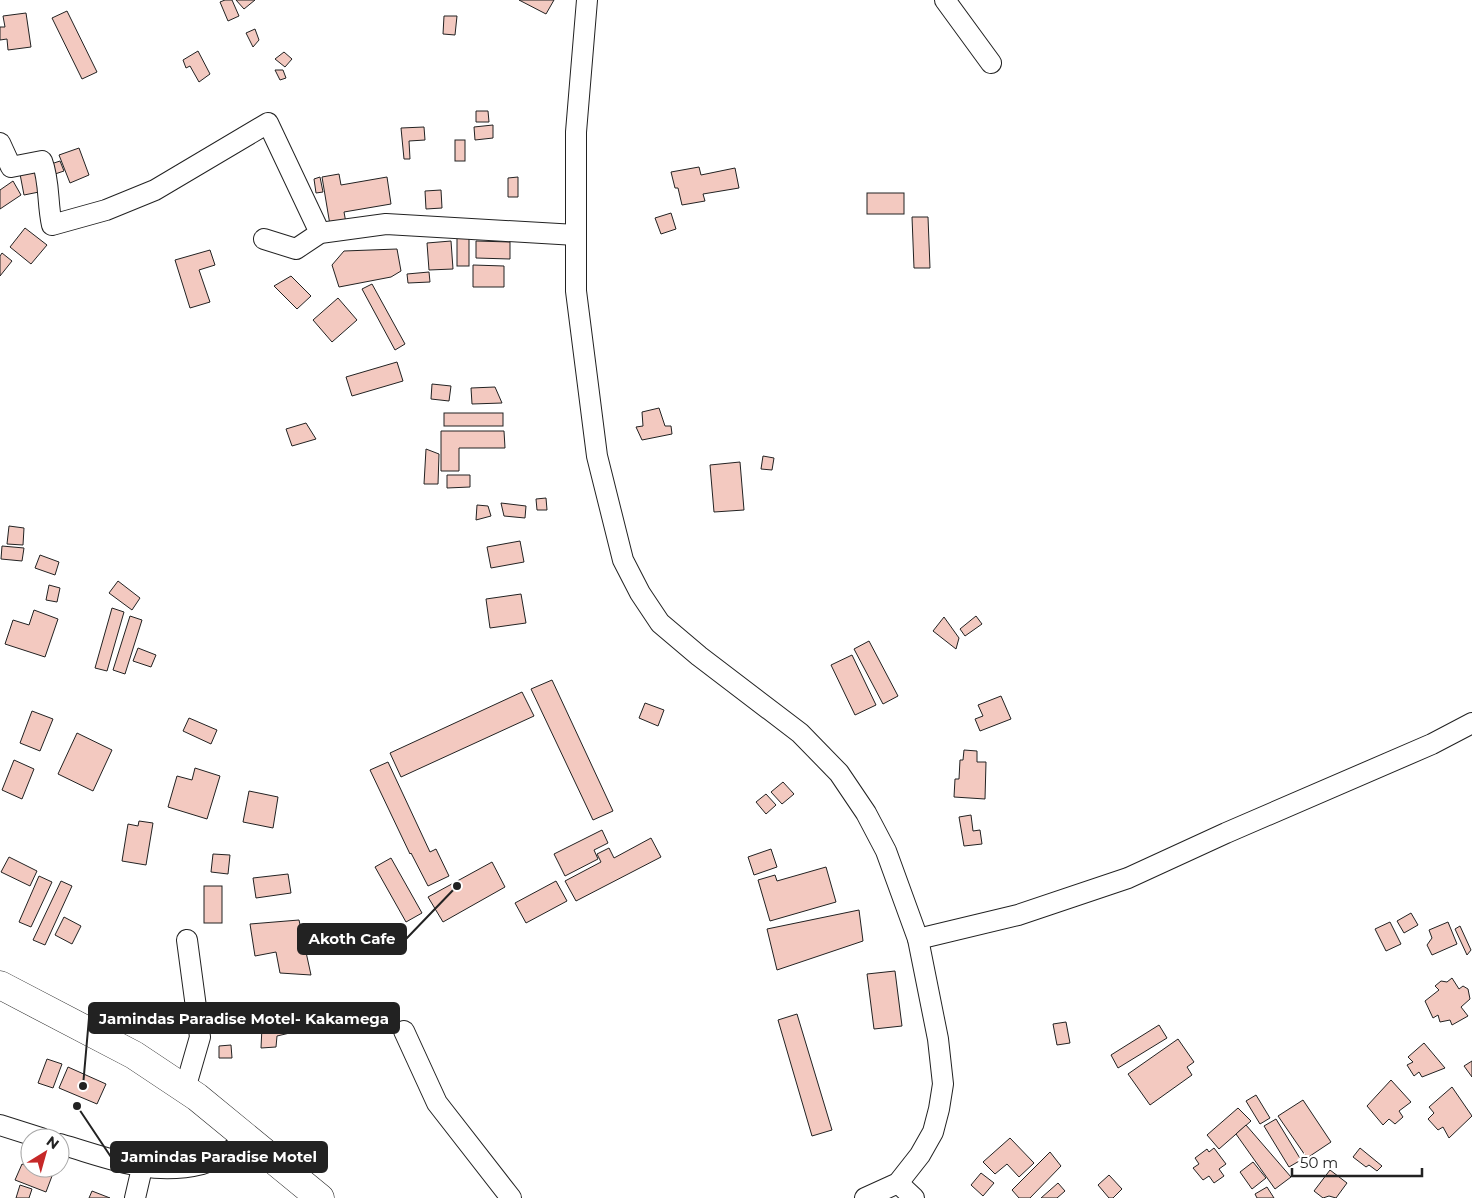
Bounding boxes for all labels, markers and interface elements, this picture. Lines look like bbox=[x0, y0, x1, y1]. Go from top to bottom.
callout: Akoth Cafe bbox=[298, 924, 406, 954]
text: Akoth Cafe bbox=[307, 929, 396, 948]
callout: Jamindas Paradise Motel- Kakamega bbox=[89, 1003, 399, 1033]
text: Jamindas Paradise Motel- Kakamega bbox=[98, 1009, 389, 1028]
north arrow bbox=[20, 1128, 70, 1178]
text: N bbox=[43, 1132, 63, 1153]
callout: Jamindas Paradise Motel bbox=[111, 1142, 327, 1172]
scale bar bbox=[1292, 1146, 1422, 1178]
text: Jamindas Paradise Motel bbox=[120, 1147, 317, 1166]
text: 50 m bbox=[1300, 1153, 1338, 1172]

